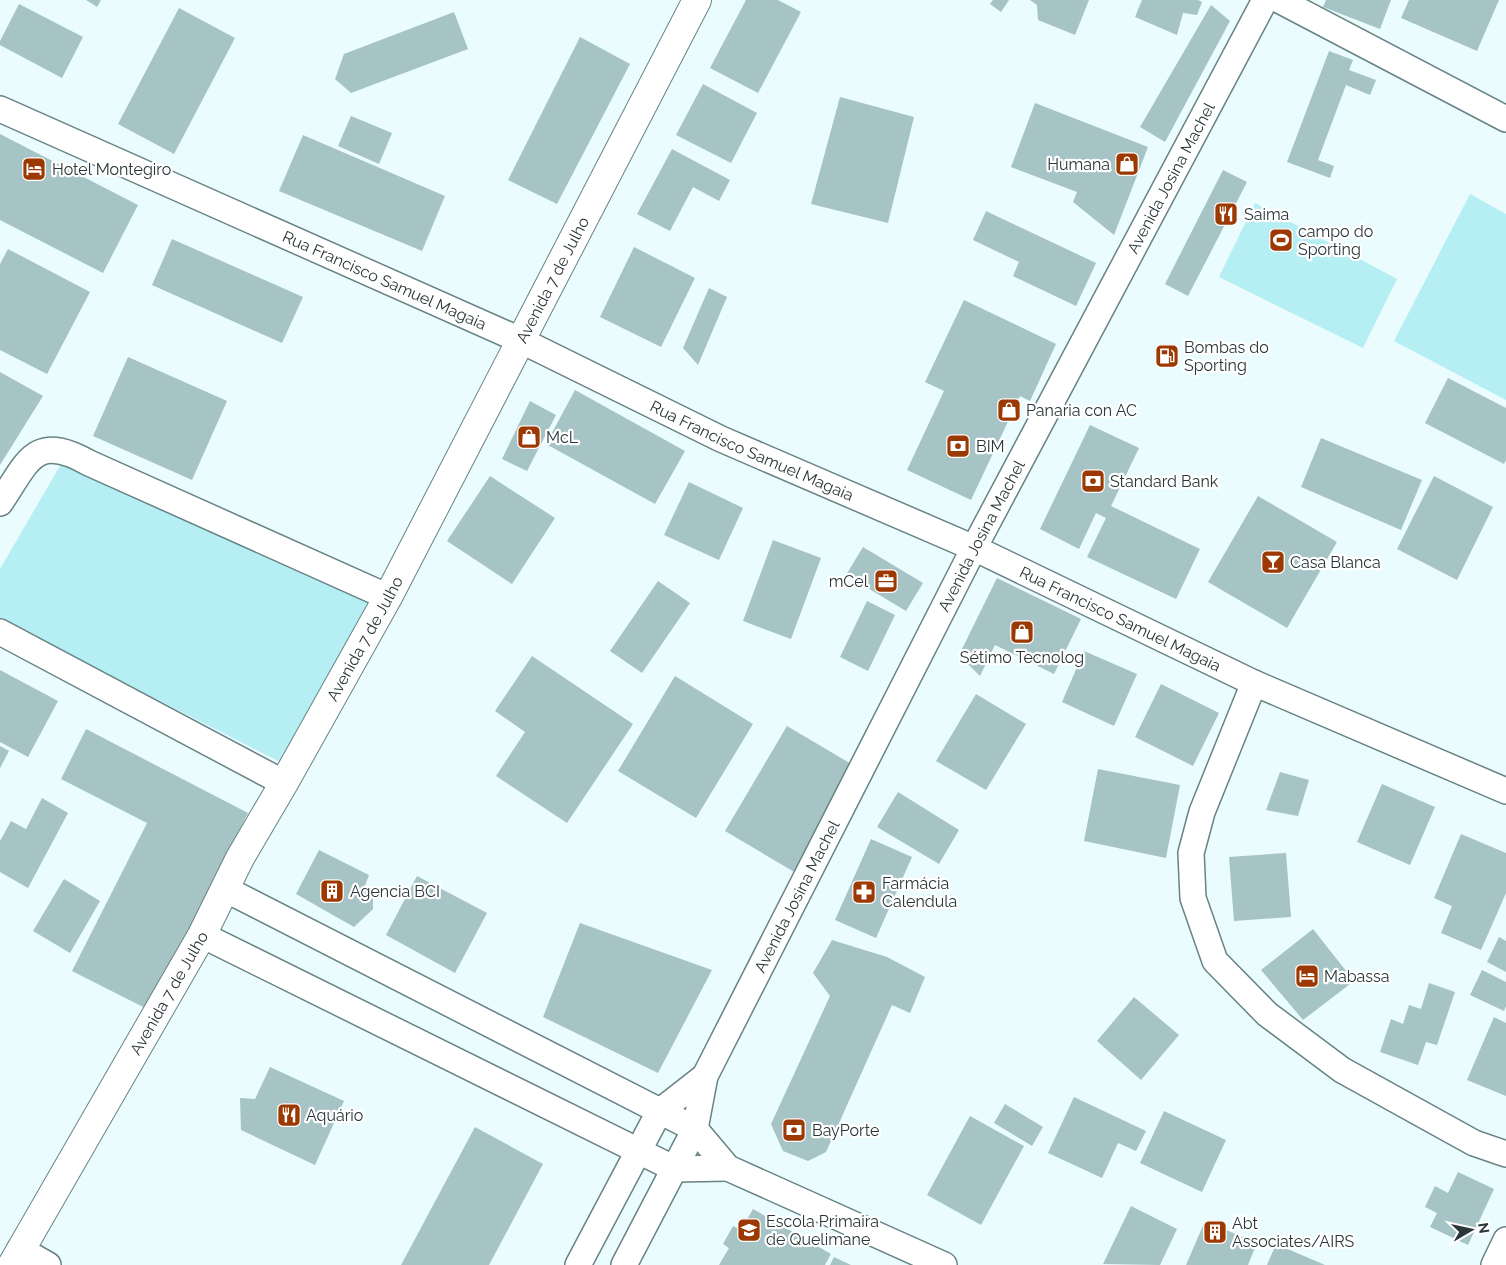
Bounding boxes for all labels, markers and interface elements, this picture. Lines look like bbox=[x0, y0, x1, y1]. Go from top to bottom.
street label: Avenida Josina Machel bbox=[1123, 99, 1219, 257]
shop icon: Humana bbox=[1114, 151, 1140, 177]
place label: Humana bbox=[1047, 155, 1110, 174]
hotel icon: Hotel Montegiro bbox=[21, 156, 47, 182]
place label: Hotel Montegiro bbox=[52, 160, 171, 179]
restaurant icon: Saima bbox=[1213, 201, 1239, 227]
place label: Saima bbox=[1244, 205, 1289, 224]
street label: Avenida 7 de Julho bbox=[512, 213, 593, 346]
place label: campo do Sporting bbox=[1298, 222, 1373, 259]
street label: Rua Francisco Samuel Magaia bbox=[280, 226, 490, 333]
sports icon: campo do Sporting bbox=[1268, 227, 1294, 253]
place label: Bombas do Sporting bbox=[1184, 338, 1269, 375]
fuel station icon: Bombas do Sporting bbox=[1154, 343, 1180, 369]
street label: Rua Francisco Samuel Magaia bbox=[647, 396, 857, 505]
shop icon: Panaria con AC bbox=[996, 397, 1022, 423]
place label: Panaria con AC bbox=[1026, 401, 1137, 420]
shop icon: McL bbox=[516, 424, 542, 450]
place label: McL bbox=[546, 428, 579, 447]
bank icon: BIM bbox=[945, 433, 971, 459]
place label: BIM bbox=[976, 437, 1005, 456]
street label: Avenida Josina Machel bbox=[934, 456, 1029, 615]
bank icon: Standard Bank bbox=[1080, 468, 1106, 494]
place label: Standard Bank bbox=[1110, 472, 1219, 491]
bar icon: Casa Blanca bbox=[1260, 549, 1286, 575]
place label: Casa Blanca bbox=[1290, 553, 1381, 572]
street label: Rua Francisco Samuel Magaia bbox=[1017, 562, 1224, 675]
office icon: mCel bbox=[873, 568, 899, 594]
place label: mCel bbox=[829, 572, 869, 591]
street label: Avenida 7 de Julho bbox=[322, 573, 407, 704]
shop icon: Sétimo Tecnolog bbox=[1009, 619, 1035, 645]
place label: Sétimo Tecnolog bbox=[960, 648, 1084, 667]
street label: Avenida Josina Machel bbox=[750, 817, 843, 976]
place label: Farmácia Calendula bbox=[882, 874, 957, 911]
building icon: Agencia BCI bbox=[319, 878, 345, 904]
pharmacy icon: Farmácia Calendula bbox=[851, 879, 877, 905]
place label: Agencia BCI bbox=[350, 882, 440, 901]
street label: Avenida 7 de Julho bbox=[126, 928, 212, 1058]
hotel icon: Mabassa bbox=[1294, 963, 1320, 989]
place label: Mabassa bbox=[1324, 967, 1389, 986]
restaurant icon: Aquário bbox=[276, 1102, 302, 1128]
place label: Aquário bbox=[306, 1106, 363, 1125]
bank icon: BayPorte bbox=[781, 1117, 807, 1143]
place label: BayPorte bbox=[812, 1121, 879, 1140]
north arrow bbox=[1446, 1205, 1496, 1255]
place label: Escola Primaira de Quelimane bbox=[766, 1212, 879, 1249]
place label: Abt Associates/AIRS bbox=[1232, 1214, 1355, 1251]
school or university icon: Escola Primaira de Quelimane bbox=[736, 1217, 762, 1243]
building icon: Abt Associates/AIRS bbox=[1202, 1219, 1228, 1245]
text: N bbox=[1475, 1221, 1493, 1234]

